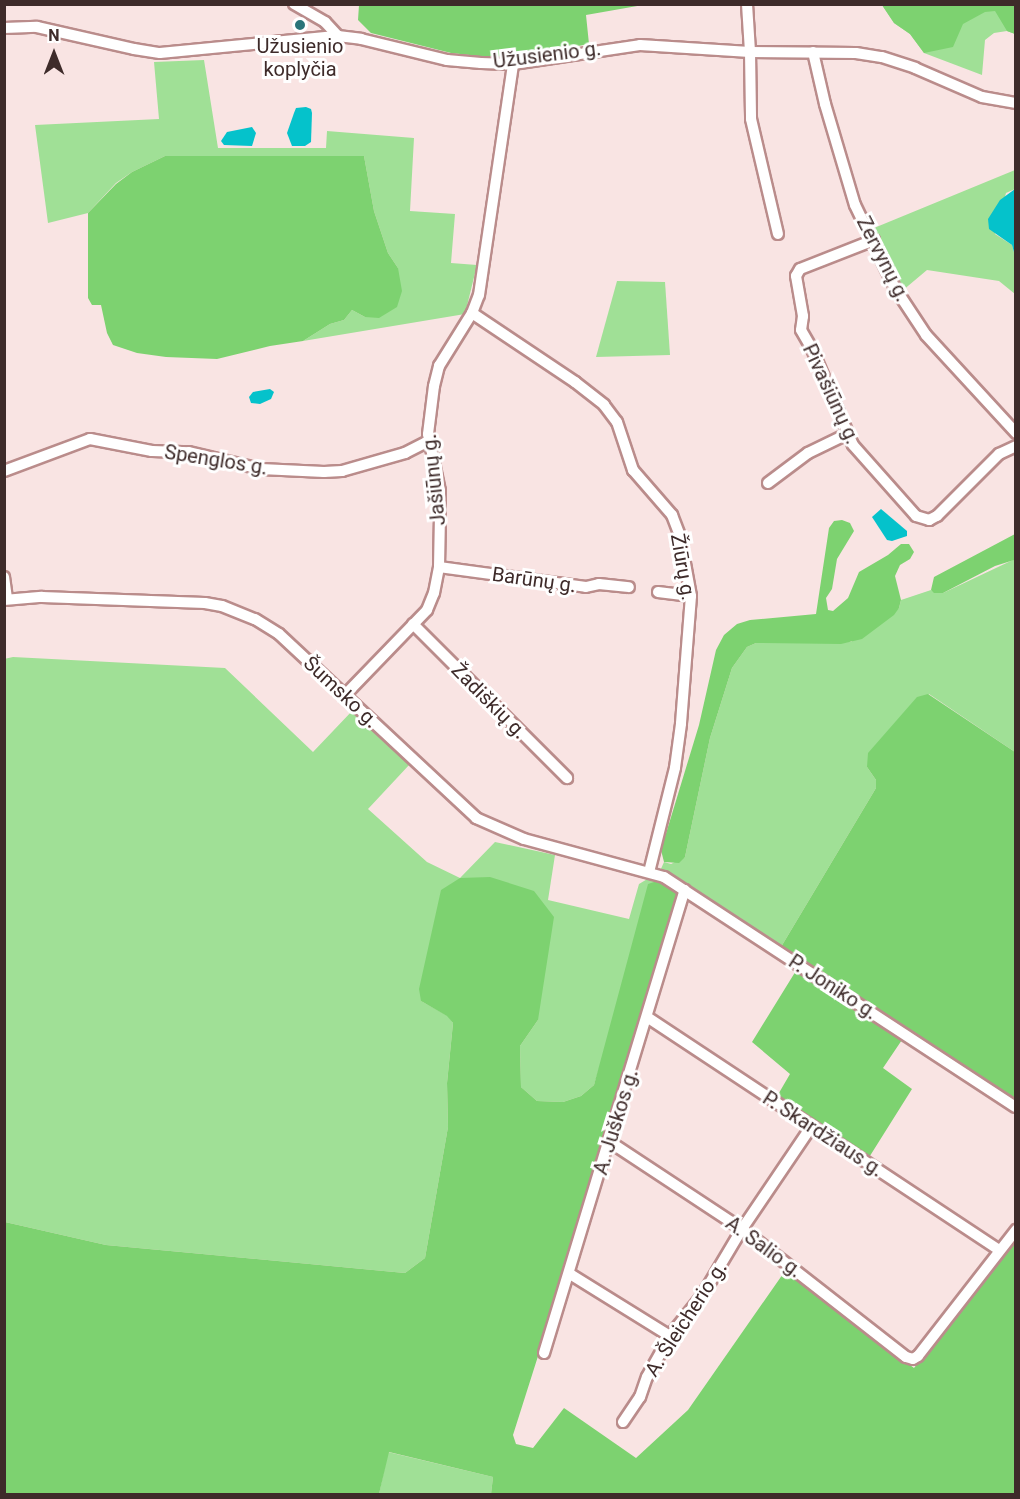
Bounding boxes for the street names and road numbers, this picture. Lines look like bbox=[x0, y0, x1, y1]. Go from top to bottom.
street label: Užusienio g. bbox=[492, 36, 602, 74]
street label: Zervynų g. bbox=[851, 213, 915, 305]
street label: Pivašiūnų g. bbox=[797, 340, 865, 448]
street label: Jašiūnų g. bbox=[417, 433, 451, 527]
street label: Spenglos g. bbox=[163, 440, 269, 480]
street label: Žiūrų g. bbox=[665, 532, 701, 602]
street label: Barūnų g. bbox=[490, 562, 578, 598]
street label: Šumsko g. bbox=[299, 651, 383, 733]
street label: Žadiškių g. bbox=[446, 658, 532, 744]
street label: P. Joniko g. bbox=[784, 949, 882, 1025]
street label: A. Juškos g. bbox=[589, 1066, 643, 1178]
street label: P. Skardžiaus g. bbox=[758, 1086, 888, 1182]
street label: A. Salio g. bbox=[721, 1211, 807, 1283]
street label: A. Šleicherio g. bbox=[640, 1257, 732, 1381]

